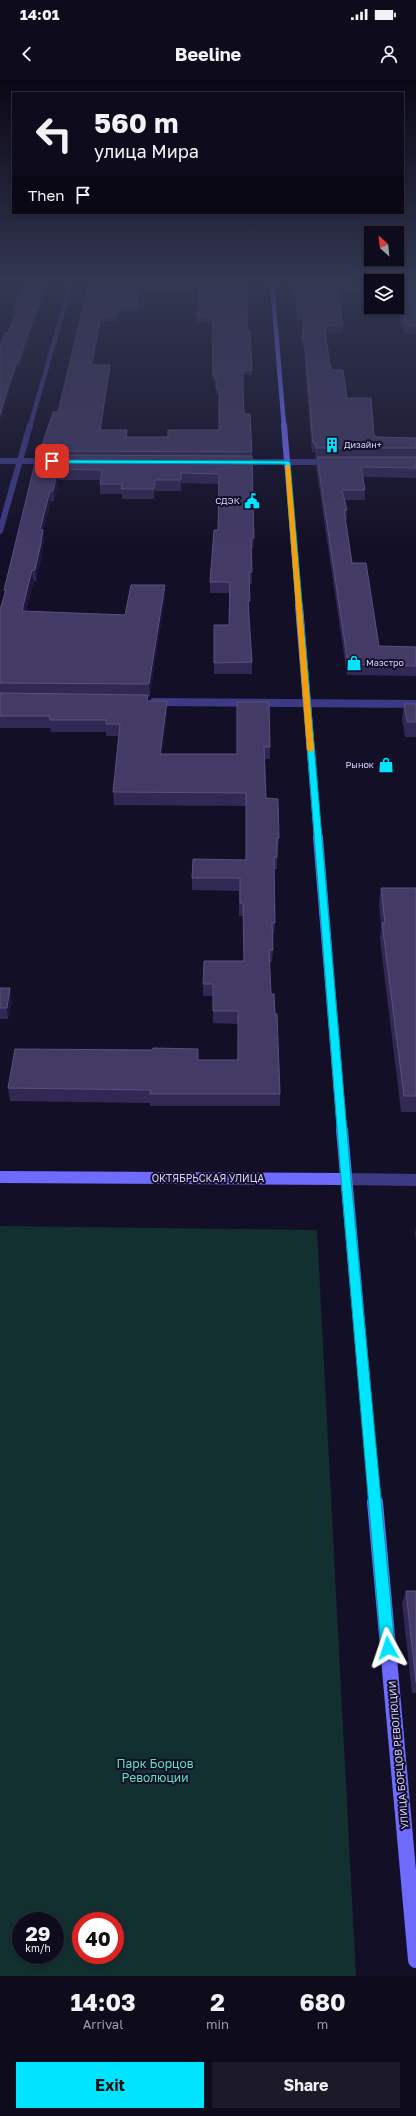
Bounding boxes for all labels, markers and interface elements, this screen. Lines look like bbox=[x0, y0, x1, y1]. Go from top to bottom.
text: 14:01 bbox=[20, 5, 59, 23]
icon: back bbox=[16, 43, 38, 65]
text: Beeline bbox=[175, 43, 241, 65]
icon: person bbox=[378, 43, 400, 65]
text: 560 m bbox=[94, 106, 179, 139]
icon: left bbox=[28, 108, 80, 160]
text: улица Мира bbox=[94, 140, 199, 162]
icon: arrive bbox=[72, 184, 94, 206]
text: Then bbox=[28, 186, 64, 204]
north arrow bbox=[364, 226, 404, 266]
map controls bbox=[364, 226, 404, 314]
button: layers bbox=[364, 274, 404, 314]
building icon: Дизайн+ bbox=[323, 436, 341, 454]
place label: Дизайн+ bbox=[344, 439, 382, 450]
pin bbox=[35, 444, 69, 478]
icon: arrive bbox=[41, 450, 63, 472]
public building icon: СДЭК bbox=[243, 492, 261, 510]
place label: СДЭК bbox=[215, 495, 241, 506]
shop icon: Маэстро bbox=[345, 654, 363, 672]
place label: Маэстро bbox=[366, 657, 404, 668]
shop icon: Рынок bbox=[377, 756, 395, 774]
place label: Рынок bbox=[345, 759, 374, 770]
street label: ОКТЯБРЬСКАЯ УЛИЦА bbox=[152, 1172, 265, 1184]
position arrow bbox=[367, 1627, 409, 1669]
street label: УЛИЦА БОРЦОВ РЕВОЛЮЦИИ bbox=[386, 1680, 410, 1830]
park label: Парк Борцов Революции bbox=[116, 1756, 194, 1785]
speed limit sign: 40 bbox=[72, 1912, 124, 1964]
text: 29 bbox=[26, 1921, 50, 1945]
text: km/h bbox=[25, 1942, 51, 1954]
text: 14:03 bbox=[70, 1987, 136, 2016]
text: 2 bbox=[210, 1987, 225, 2016]
text: 680 bbox=[299, 1987, 346, 2016]
text: Arrival bbox=[83, 2016, 123, 2032]
text: min bbox=[206, 2016, 229, 2032]
text: m bbox=[317, 2016, 328, 2032]
button: Exit bbox=[16, 2062, 204, 2108]
button: Share bbox=[212, 2062, 400, 2108]

